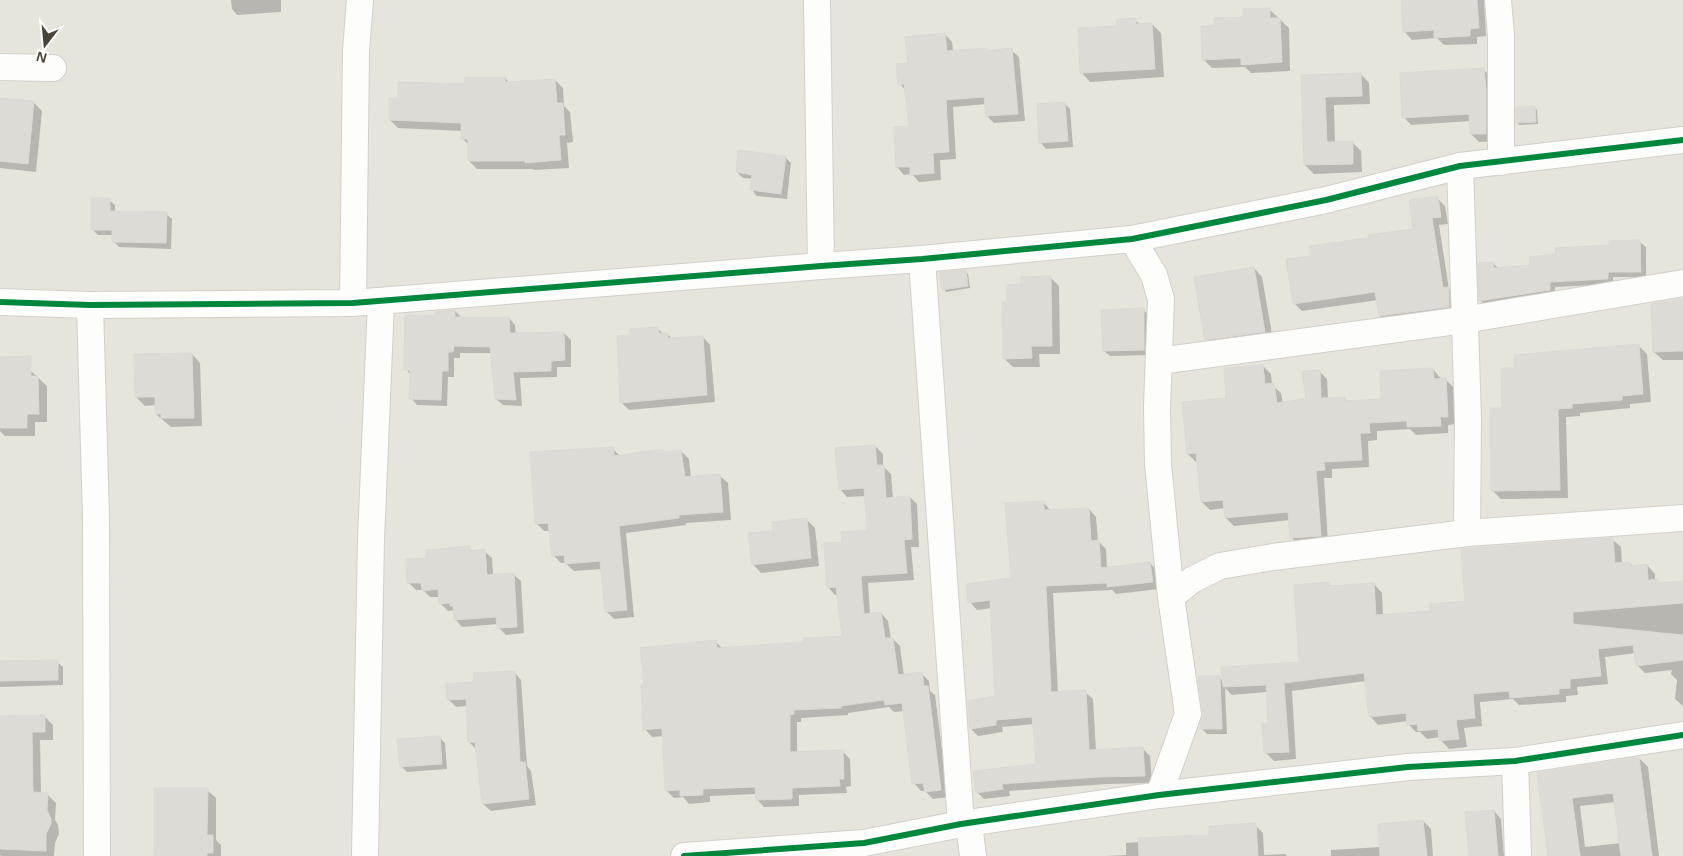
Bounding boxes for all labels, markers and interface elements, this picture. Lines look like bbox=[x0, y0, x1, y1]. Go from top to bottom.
north arrow bbox=[20, 20, 70, 70]
text: N bbox=[34, 48, 48, 67]

